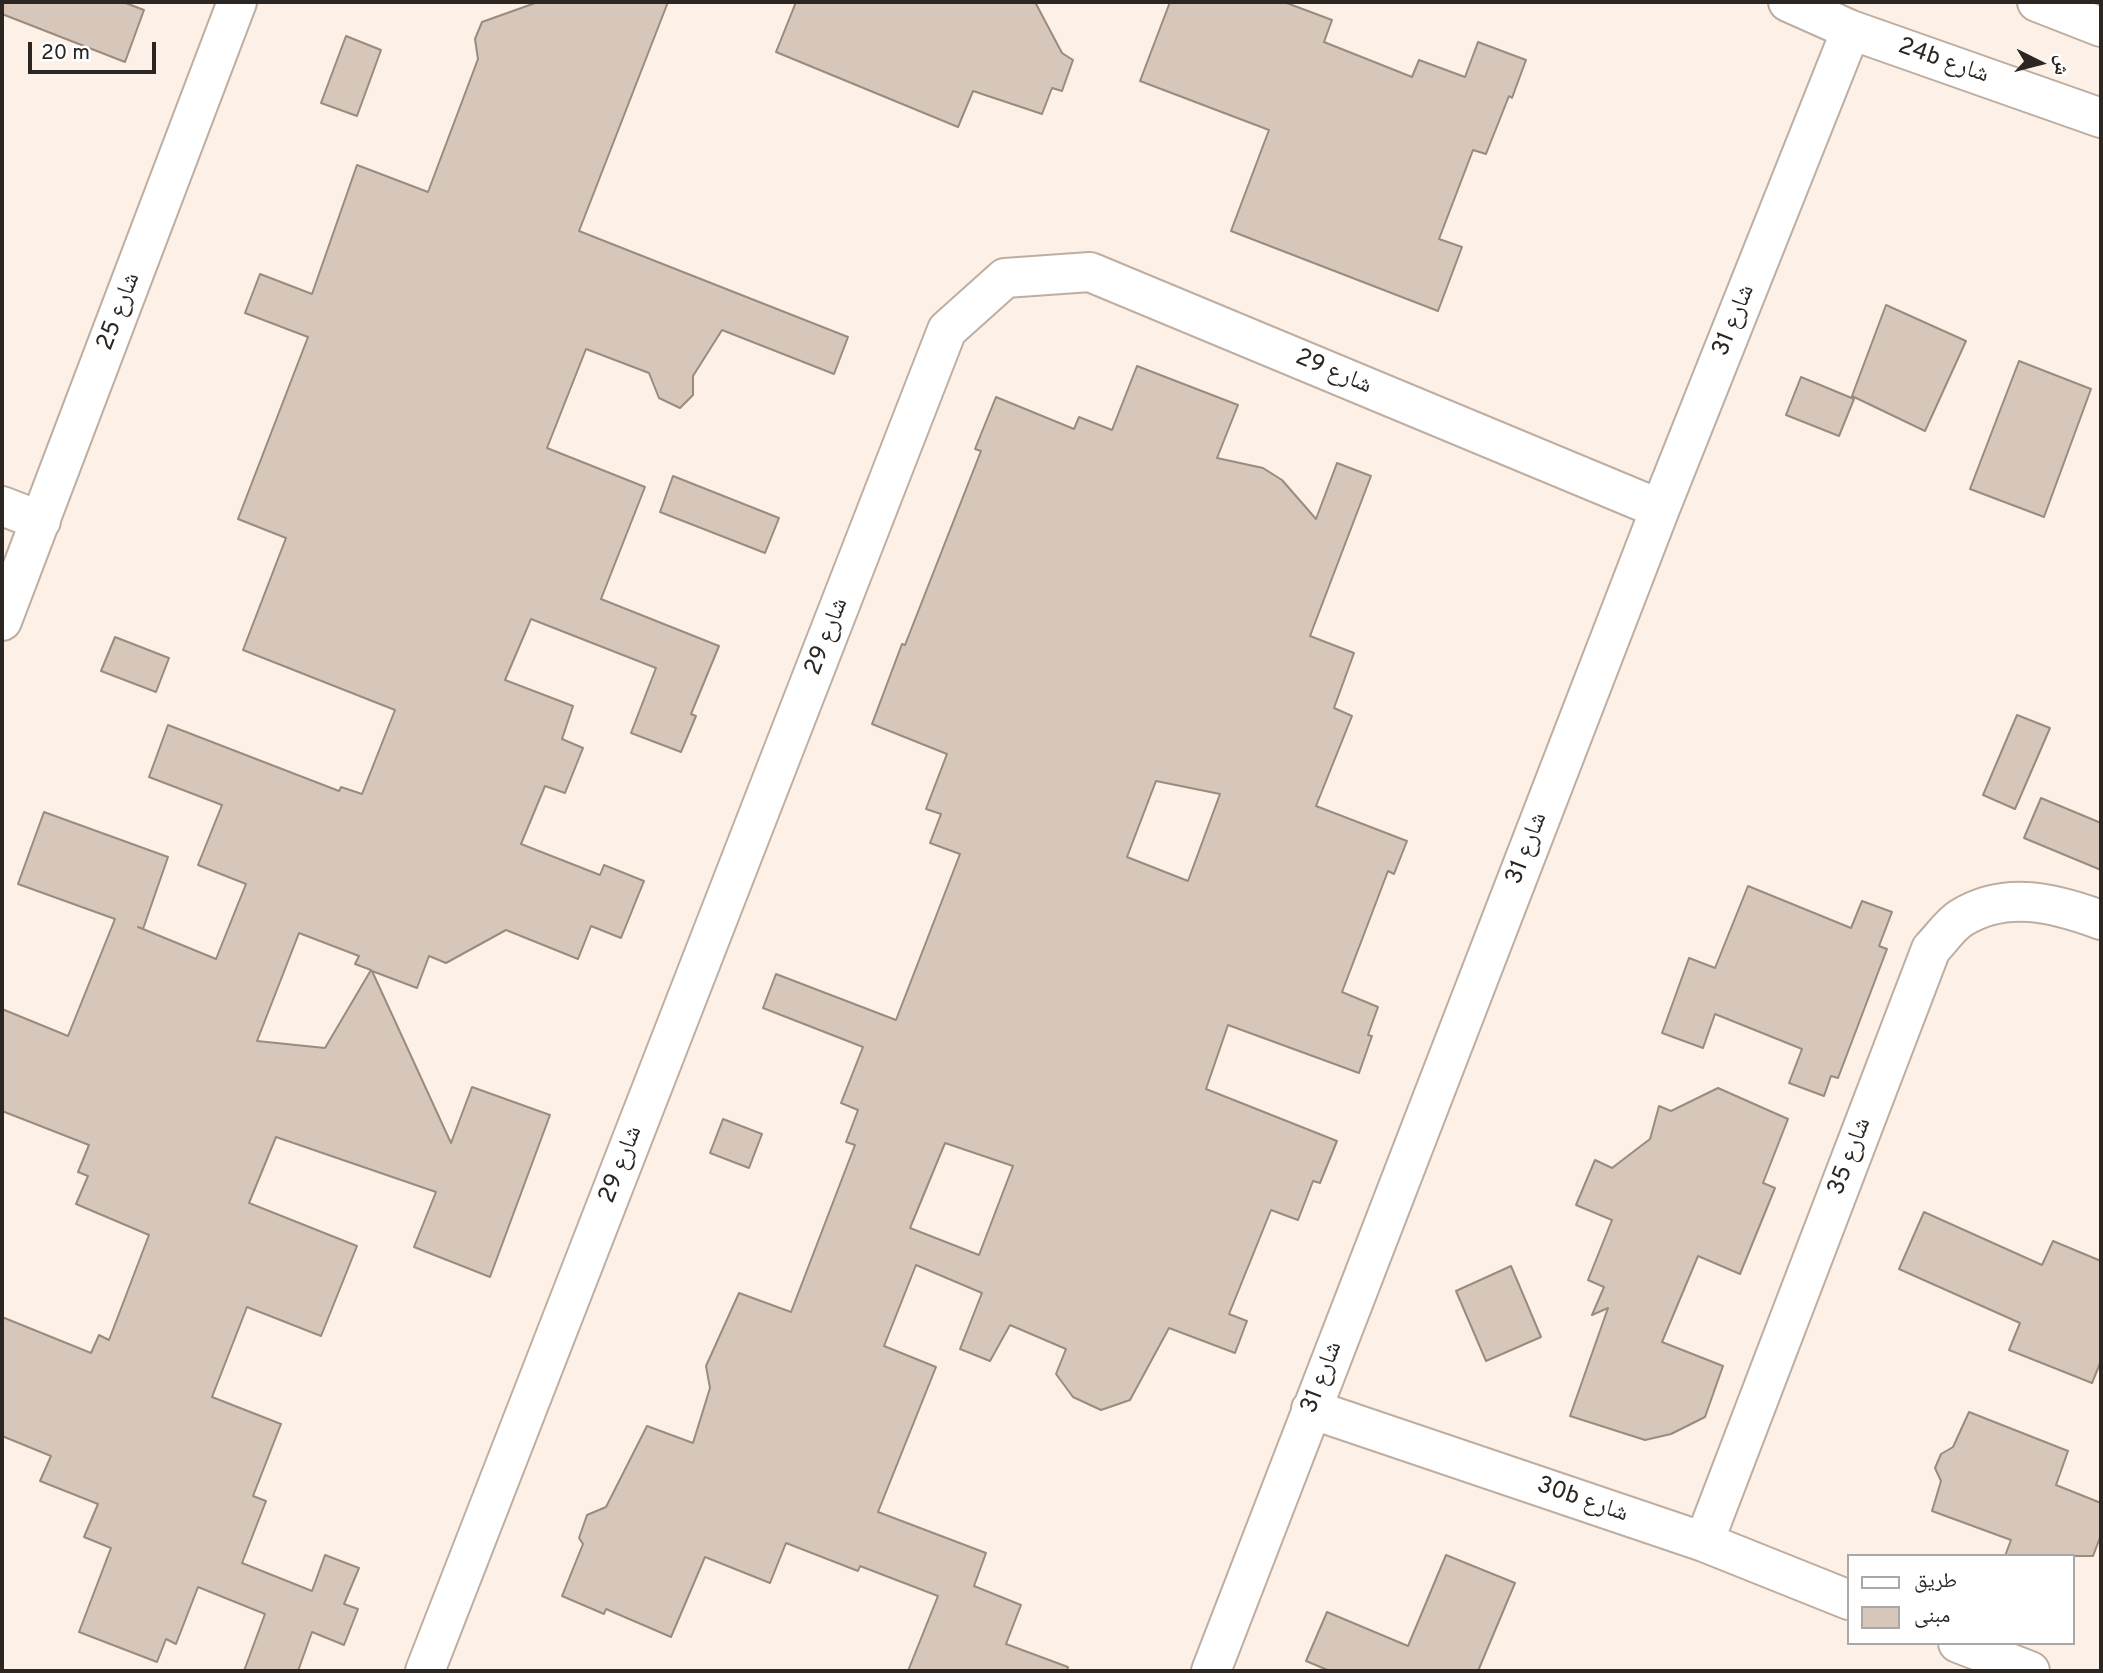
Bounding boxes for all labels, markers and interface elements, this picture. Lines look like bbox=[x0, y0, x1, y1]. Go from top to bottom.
scale bar bbox=[32, 28, 159, 72]
north arrow bbox=[2005, 28, 2075, 98]
street label: 24b شارع bbox=[1894, 33, 1992, 91]
text: 20 m bbox=[41, 40, 90, 67]
text: ش bbox=[2048, 54, 2074, 76]
street label: شارع 25 bbox=[92, 269, 148, 355]
street label: شارع 31 bbox=[1708, 281, 1762, 361]
street label: شارع 29 bbox=[1290, 344, 1376, 402]
street label: شارع 29 bbox=[800, 594, 856, 680]
street label: شارع 31 bbox=[1501, 809, 1555, 889]
street label: شارع 35 bbox=[1823, 1114, 1879, 1200]
street label: شارع 29 bbox=[594, 1122, 650, 1208]
street label: شارع 31 bbox=[1296, 1338, 1350, 1418]
street label: 30b شارع bbox=[1533, 1472, 1631, 1530]
legend bbox=[1848, 1554, 2075, 1645]
text: طريق bbox=[1914, 1568, 1957, 1595]
text: مبنى bbox=[1914, 1603, 1950, 1630]

